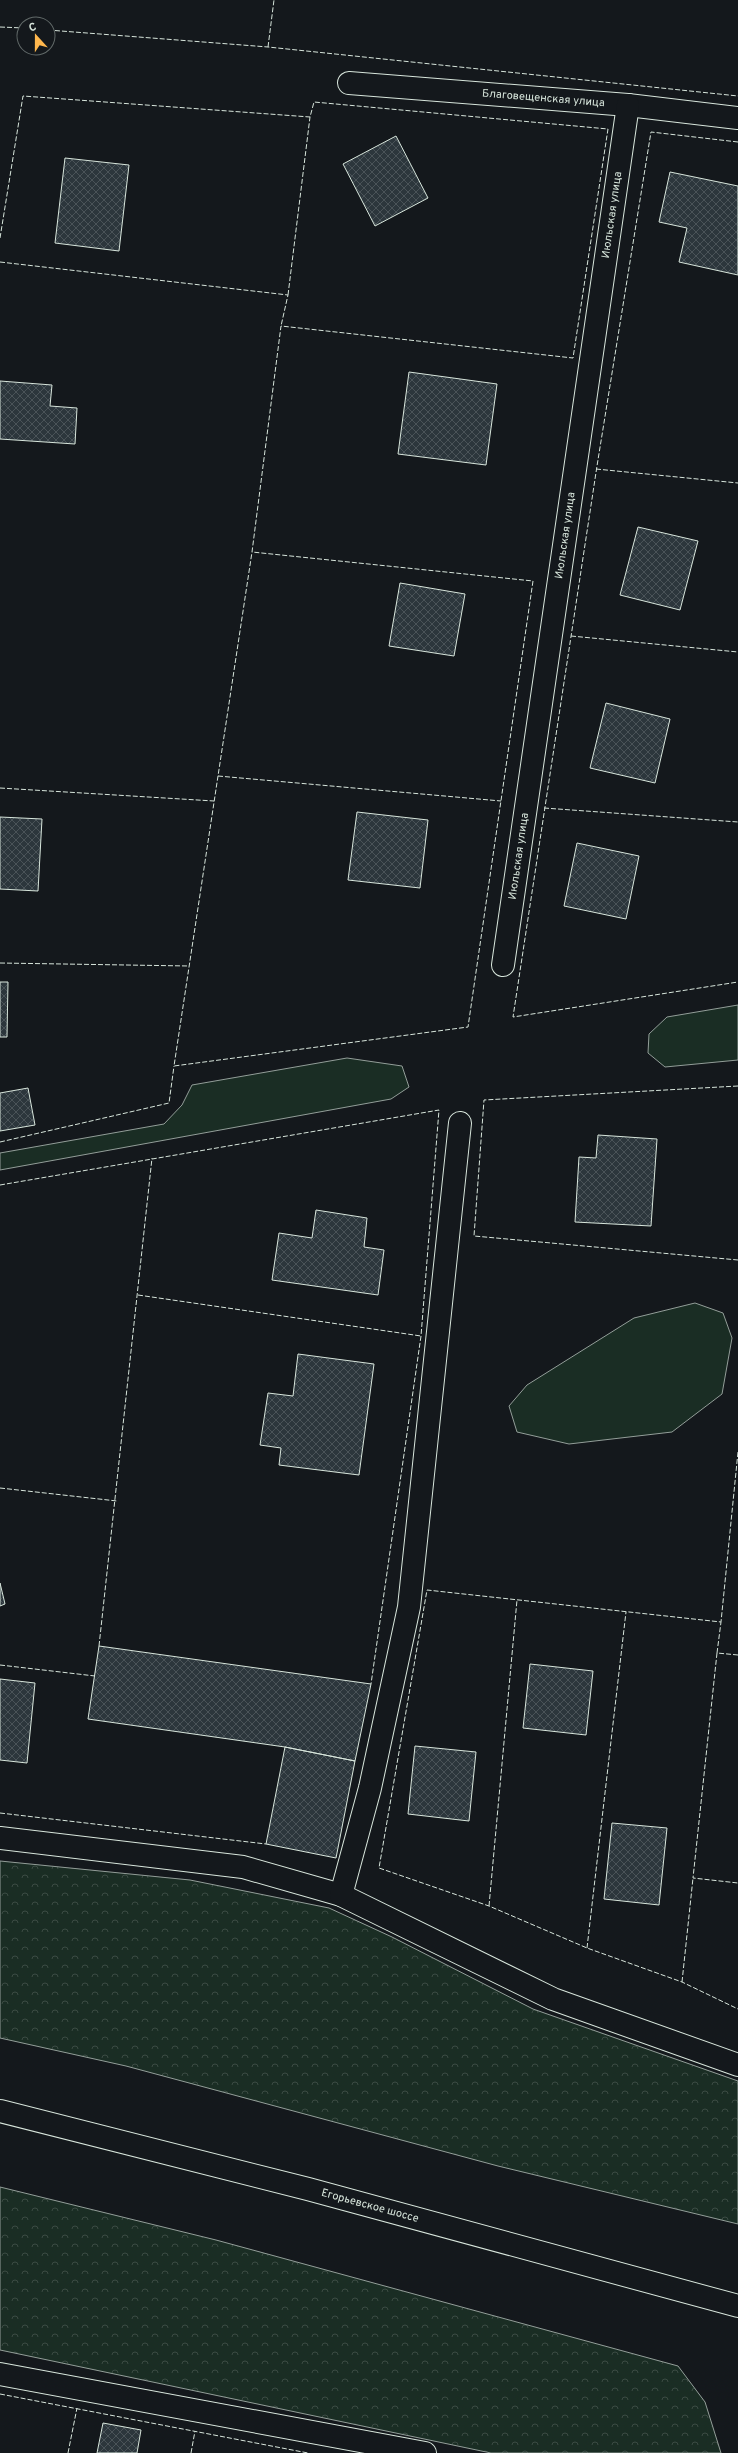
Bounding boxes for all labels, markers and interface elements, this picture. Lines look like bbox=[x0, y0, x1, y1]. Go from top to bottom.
north arrow bbox=[16, 16, 56, 56]
text: С bbox=[27, 20, 39, 35]
street label: Благовещенская улица bbox=[481, 87, 606, 110]
street label: Июльская улица bbox=[599, 170, 625, 259]
street label: Июльская улица bbox=[552, 491, 579, 580]
street label: Июльская улица bbox=[506, 812, 532, 901]
street label: Егорьевское шоссе bbox=[320, 2186, 420, 2226]

